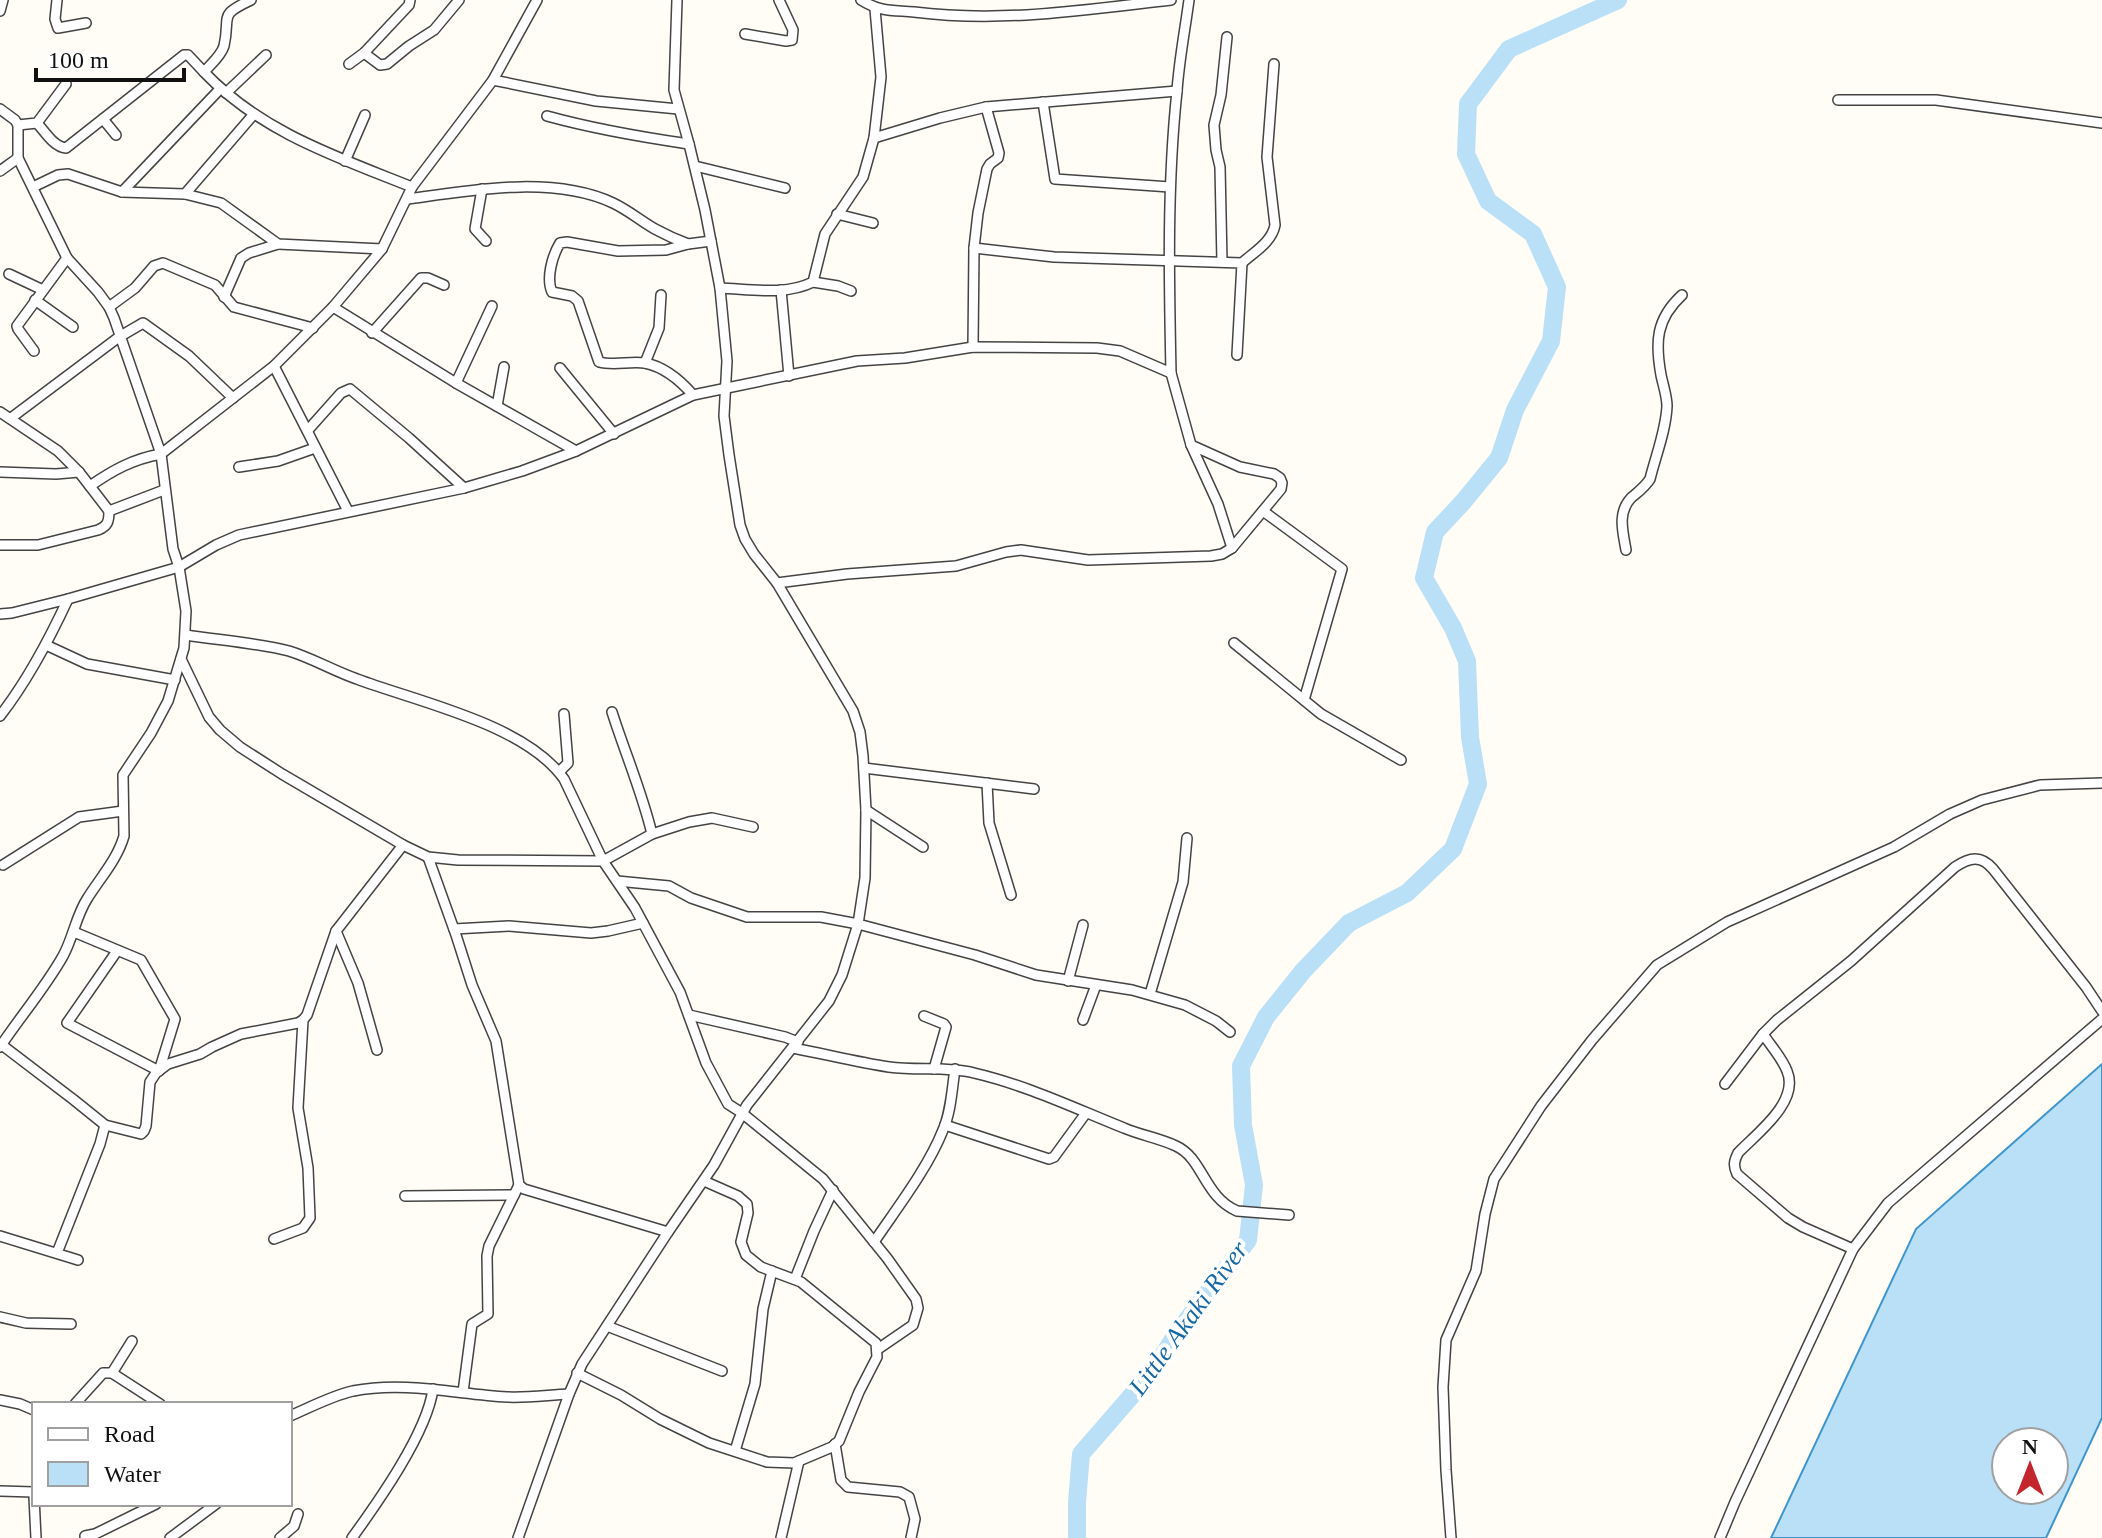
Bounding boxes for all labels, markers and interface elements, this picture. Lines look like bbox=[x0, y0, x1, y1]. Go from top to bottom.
scale bar bbox=[36, 32, 184, 82]
text: 100 m bbox=[48, 47, 109, 73]
water label: Little Akaki River bbox=[1122, 1235, 1254, 1402]
legend bbox=[32, 1402, 292, 1506]
text: Road bbox=[104, 1421, 155, 1447]
north arrow bbox=[1990, 1426, 2070, 1506]
text: N bbox=[2022, 1434, 2038, 1459]
text: Water bbox=[104, 1461, 161, 1487]

